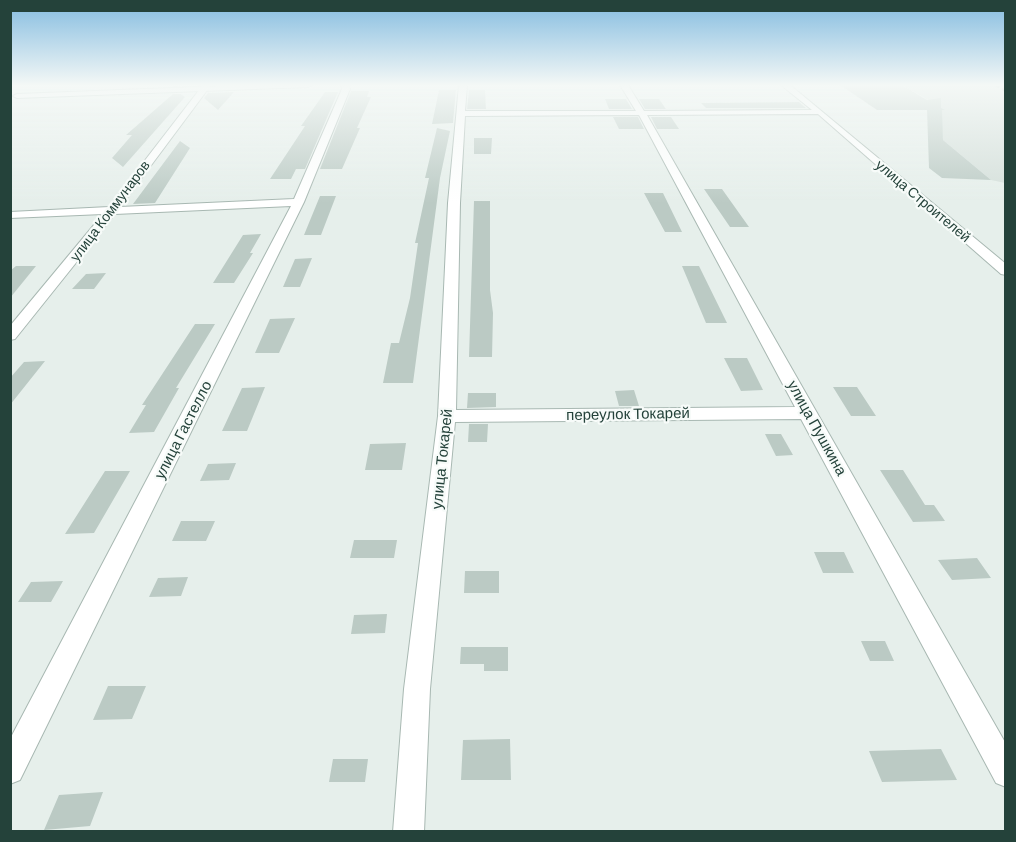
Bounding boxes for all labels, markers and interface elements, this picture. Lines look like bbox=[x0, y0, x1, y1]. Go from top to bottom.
street label: улица Строителей bbox=[872, 156, 974, 246]
street label: улица Коммунаров bbox=[67, 157, 153, 265]
street label: улица Пушкина bbox=[783, 377, 851, 479]
street label: улица Гастелло bbox=[150, 378, 216, 482]
street label: переулок Токарей bbox=[566, 404, 690, 424]
street label: улица Токарей bbox=[428, 408, 456, 510]

